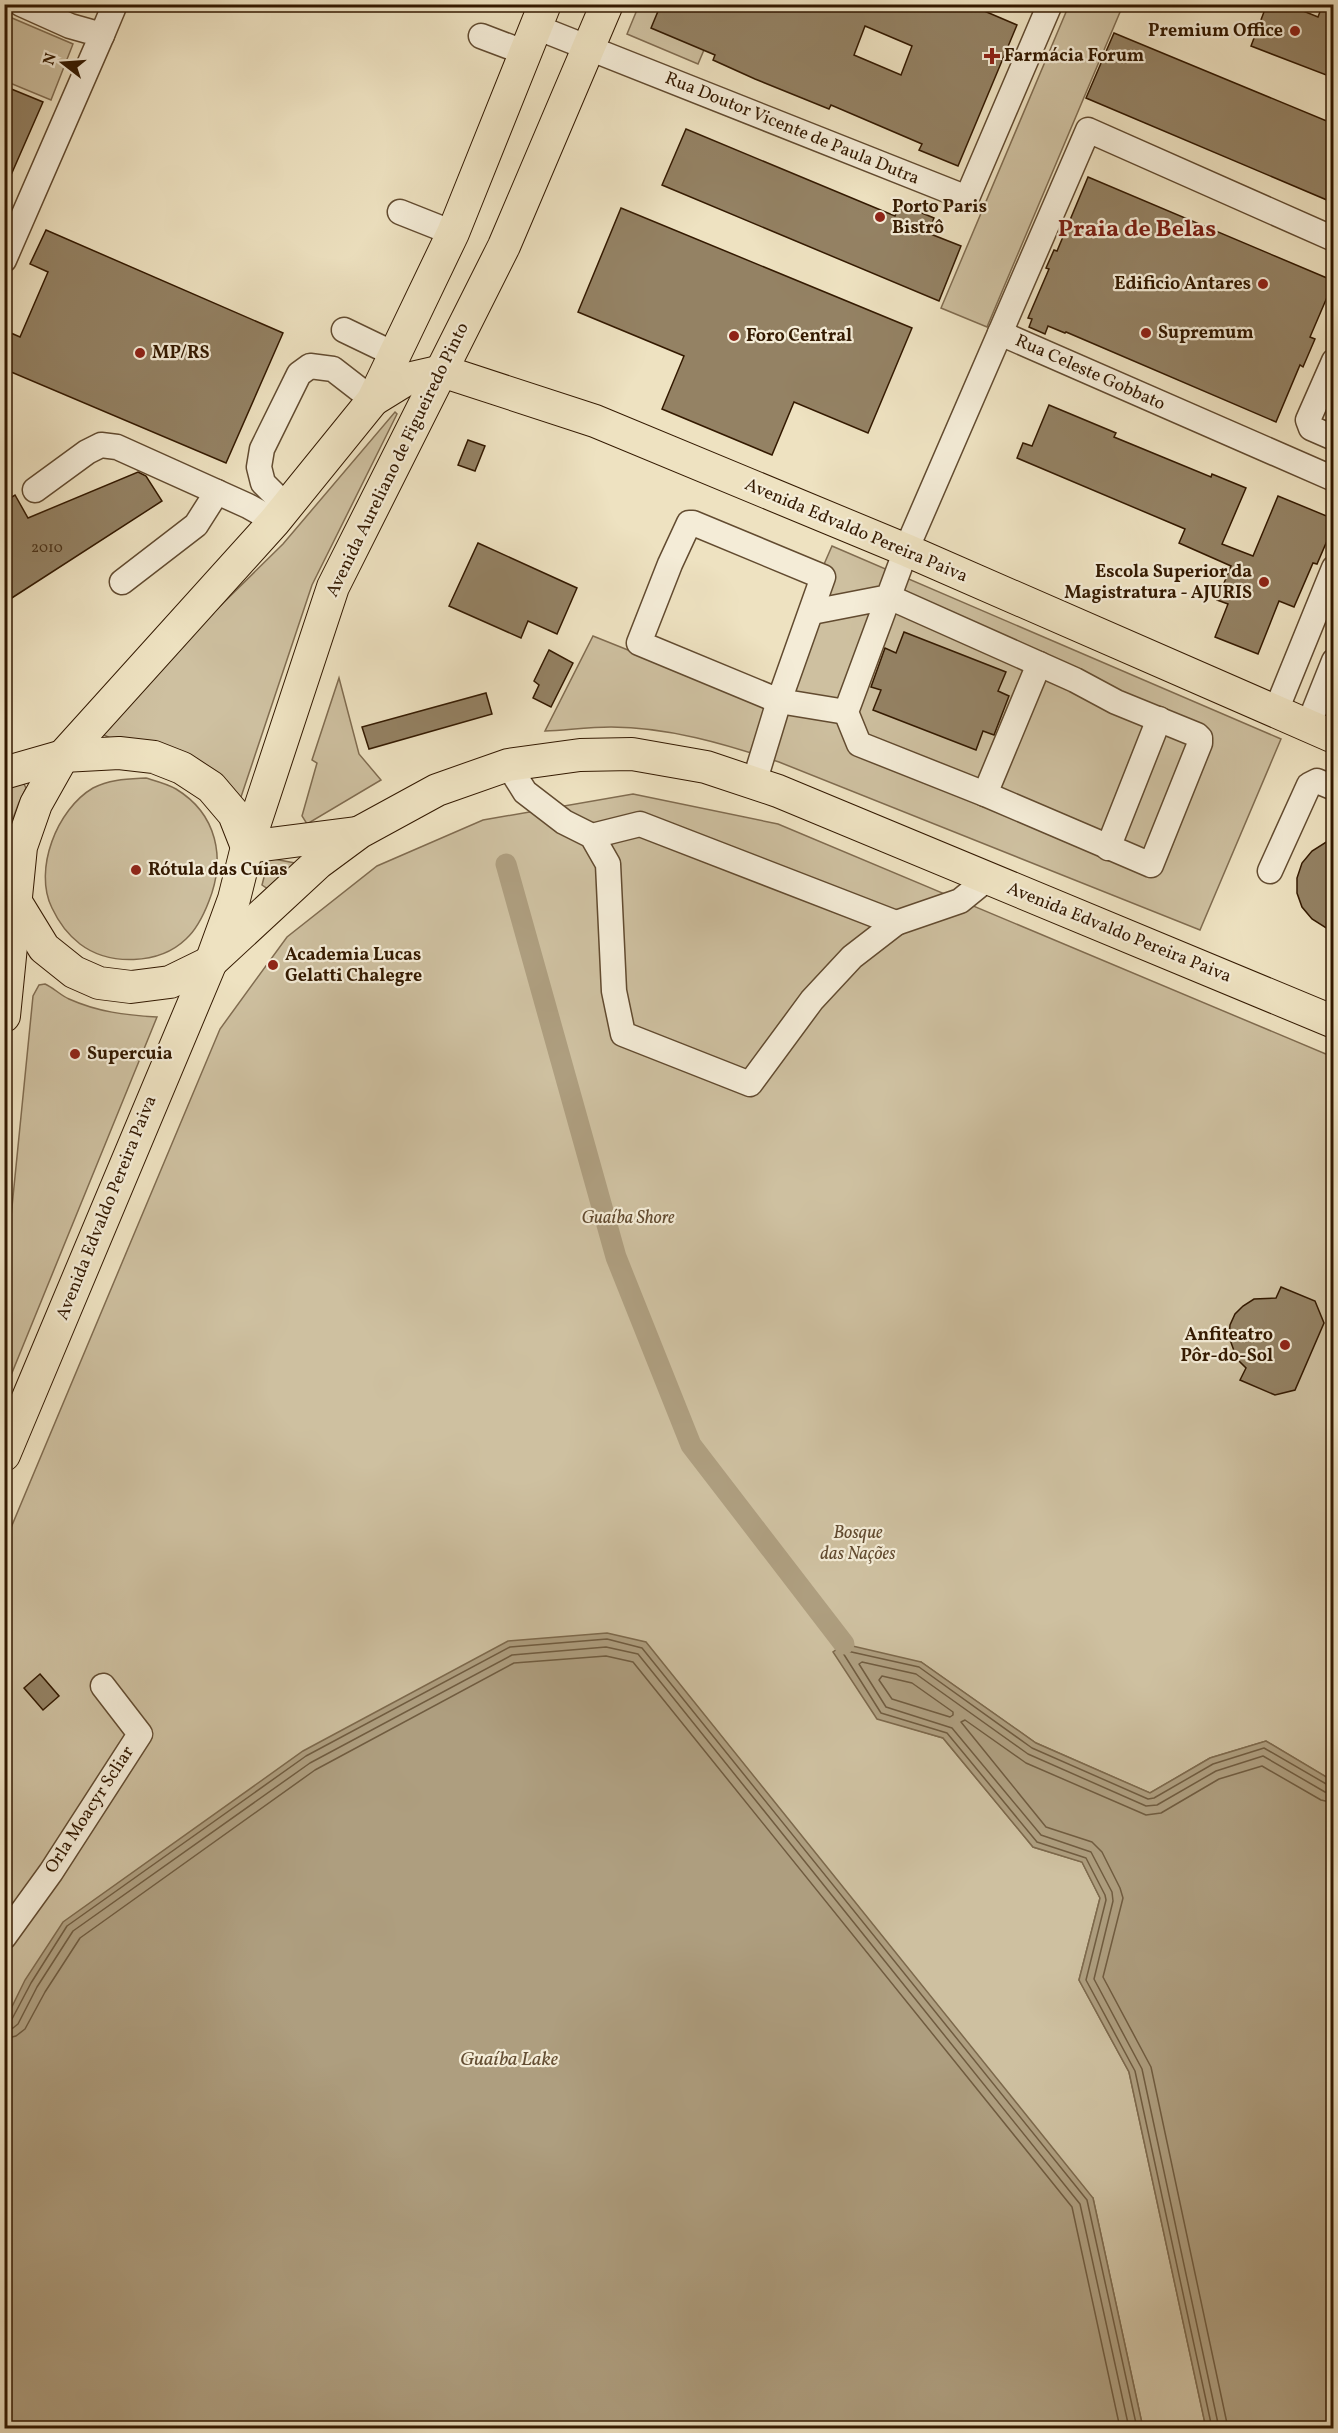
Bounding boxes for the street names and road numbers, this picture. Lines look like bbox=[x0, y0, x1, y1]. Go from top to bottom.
street label: Rua Doutor Vicente de Paula Dutra bbox=[661, 66, 923, 192]
street label: Avenida Aureliano de Figueiredo Pinto bbox=[320, 318, 476, 602]
street label: Rua Celeste Gobbato bbox=[1011, 329, 1169, 417]
street label: Avenida Edvaldo Pereira Paiva bbox=[741, 473, 971, 589]
street label: Avenida Edvaldo Pereira Paiva bbox=[1003, 876, 1235, 990]
street label: Avenida Edvaldo Pereira Paiva bbox=[50, 1092, 164, 1324]
street label: Orla Moacyr Scliar bbox=[39, 1741, 141, 1879]

